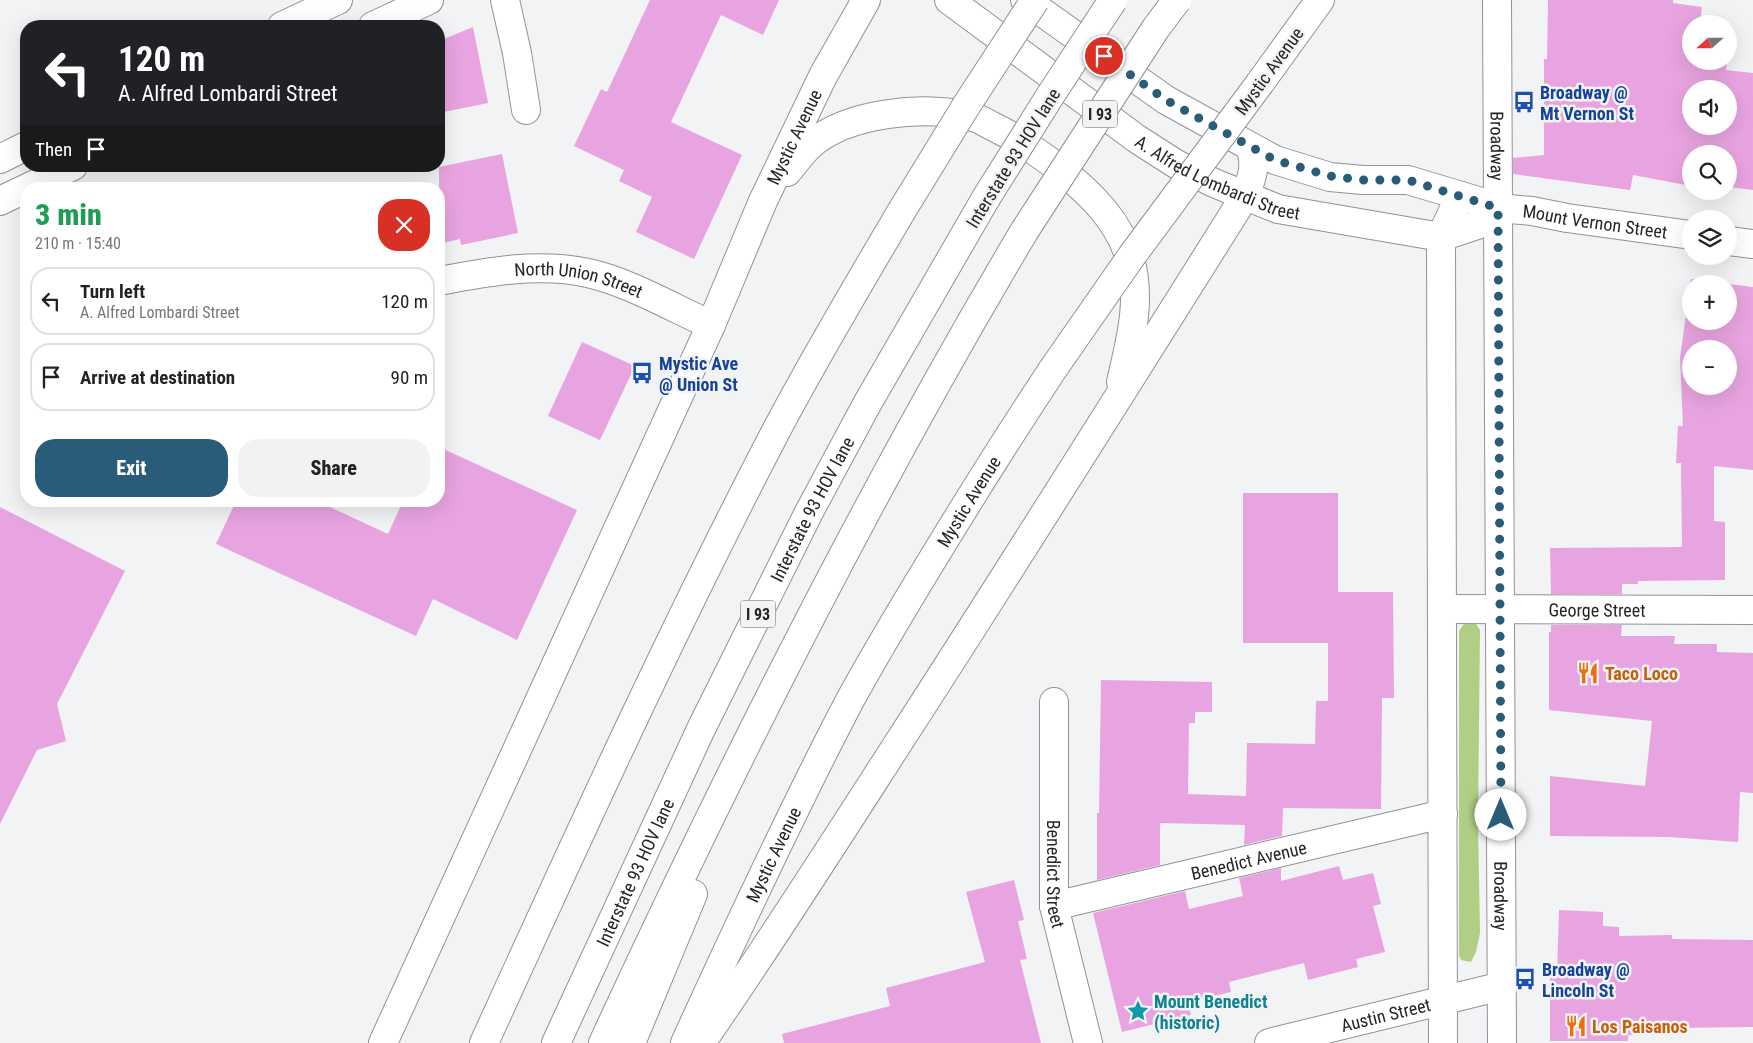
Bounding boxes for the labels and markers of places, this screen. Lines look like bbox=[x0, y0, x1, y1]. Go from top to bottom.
pin bbox=[1083, 35, 1125, 77]
place label: Broadway @ Mt Vernon St bbox=[1540, 82, 1634, 124]
bus stop icon: Broadway @ Mt Vernon St bbox=[1511, 89, 1537, 115]
place label: Mystic Ave @ Union St bbox=[659, 353, 739, 395]
bus stop icon: Mystic Ave @ Union St bbox=[629, 360, 655, 386]
restaurant icon: Taco Loco bbox=[1575, 660, 1601, 686]
place label: Taco Loco bbox=[1605, 663, 1678, 684]
place label: Broadway @ Lincoln St bbox=[1542, 959, 1630, 1001]
bus stop icon: Broadway @ Lincoln St bbox=[1512, 966, 1538, 992]
place label: Mount Benedict (historic) bbox=[1154, 991, 1268, 1034]
place icon: Mount Benedict (historic) bbox=[1125, 998, 1151, 1024]
restaurant icon: Los Paisanos bbox=[1563, 1013, 1589, 1039]
place label: Los Paisanos bbox=[1592, 1016, 1688, 1037]

